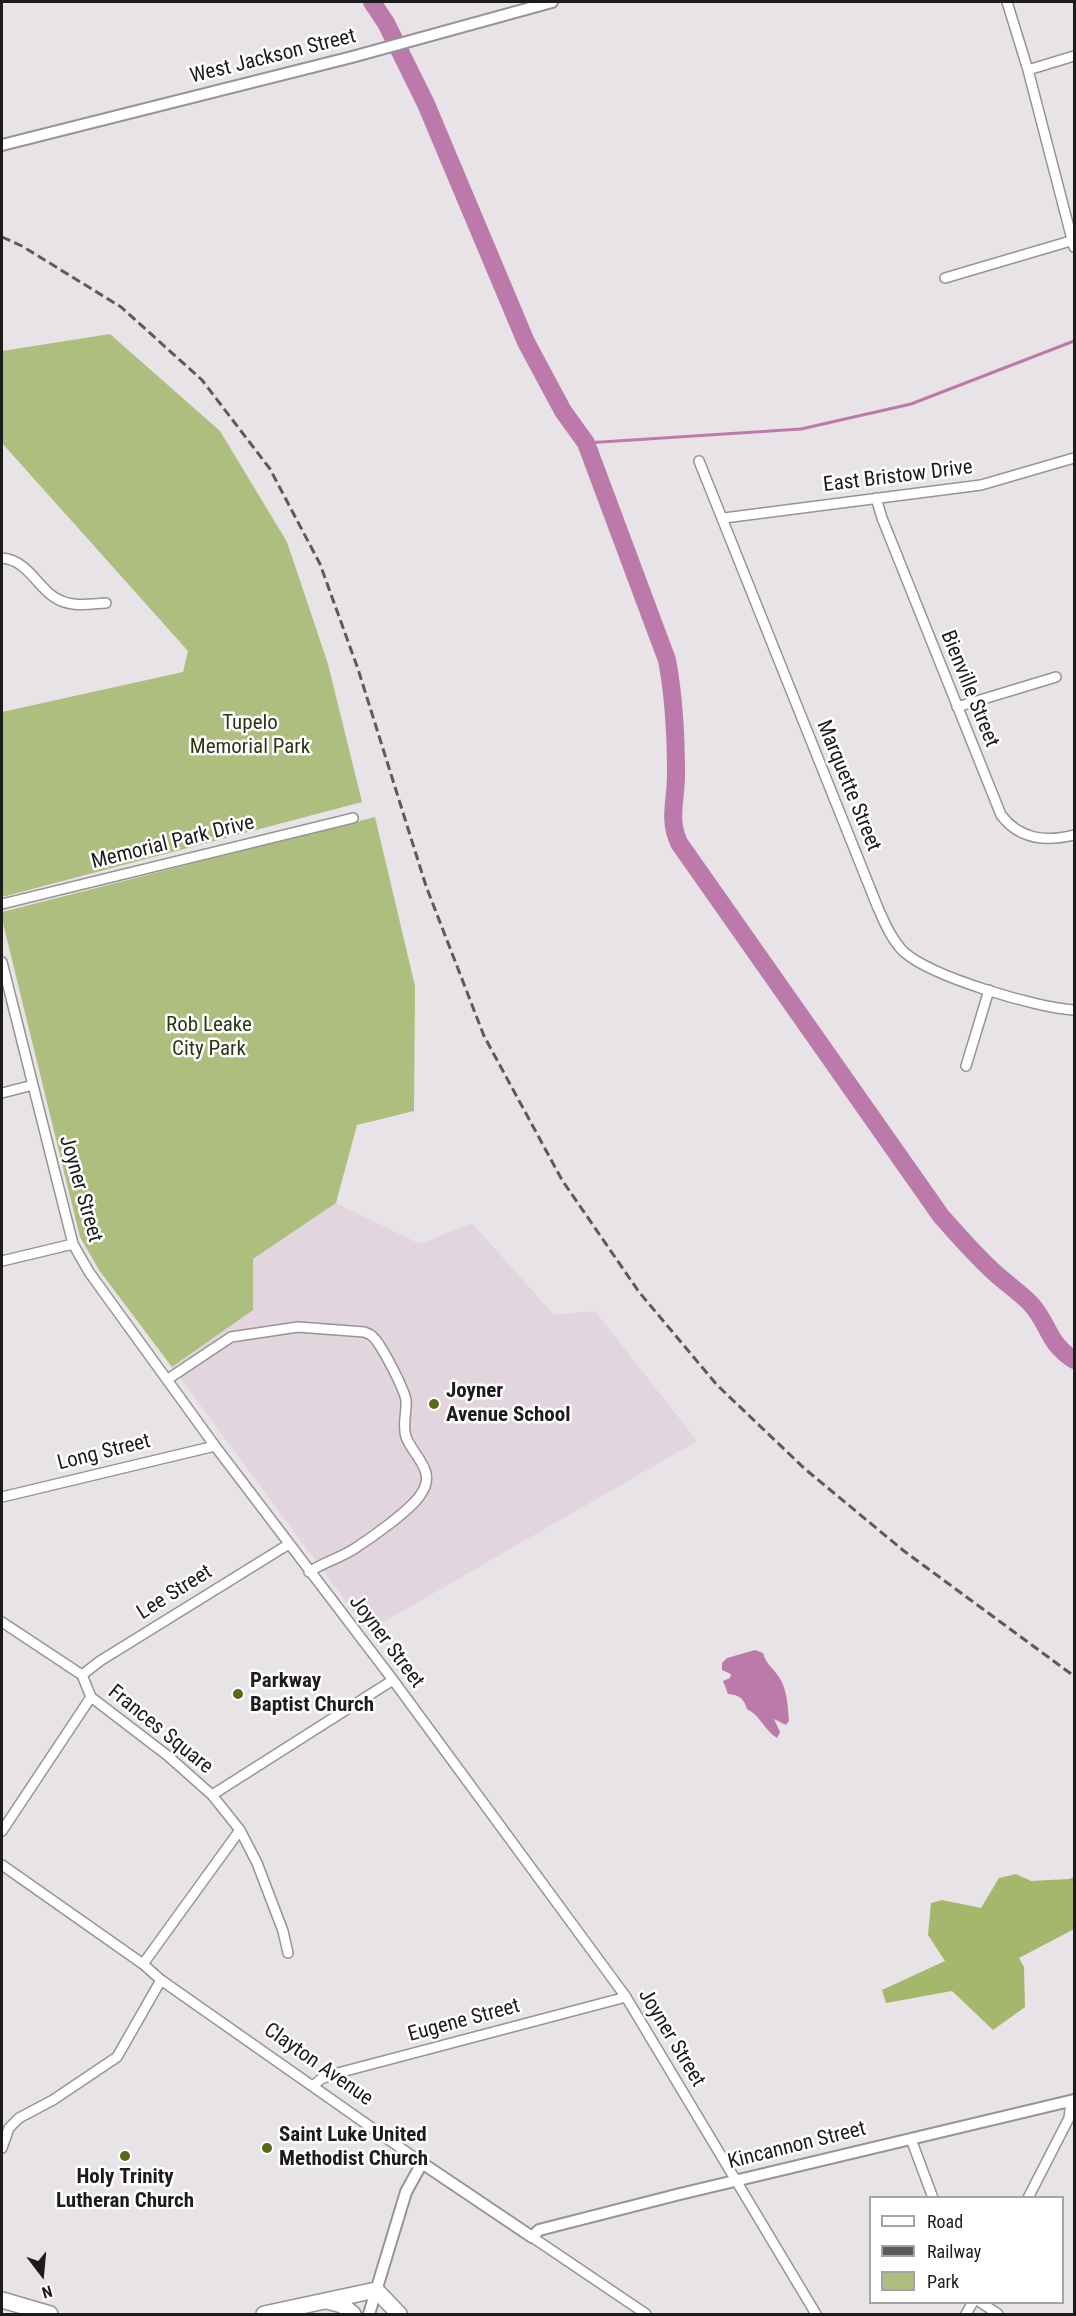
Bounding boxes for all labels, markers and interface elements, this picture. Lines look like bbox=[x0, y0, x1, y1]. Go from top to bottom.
street label: West Jackson Street bbox=[188, 24, 358, 90]
street label: East Bristow Drive bbox=[822, 455, 974, 499]
street label: Bienville Street bbox=[934, 627, 1004, 751]
park label: Tupelo Memorial Park bbox=[190, 711, 310, 761]
street label: Marquette Street bbox=[810, 717, 886, 855]
street label: Memorial Park Drive bbox=[89, 811, 257, 875]
park label: Rob Leake City Park bbox=[166, 1013, 252, 1063]
street label: Joyner Street bbox=[53, 1133, 107, 1245]
place label: Joyner Avenue School bbox=[446, 1379, 570, 1429]
marker: Joyner Avenue School bbox=[427, 1397, 441, 1411]
street label: Long Street bbox=[55, 1429, 153, 1477]
street label: Lee Street bbox=[133, 1560, 217, 1626]
street label: Joyner Street bbox=[343, 1591, 429, 1693]
place label: Parkway Baptist Church bbox=[250, 1669, 374, 1719]
street label: Frances Square bbox=[102, 1680, 218, 1780]
marker: Parkway Baptist Church bbox=[231, 1687, 245, 1701]
street label: Joyner Street bbox=[632, 1984, 710, 2092]
street label: Eugene Street bbox=[405, 1994, 523, 2048]
street label: Clayton Avenue bbox=[259, 2018, 377, 2112]
street label: Kincannon Street bbox=[725, 2117, 869, 2175]
place label: Saint Luke United Methodist Church bbox=[279, 2123, 428, 2173]
marker: Saint Luke United Methodist Church bbox=[260, 2141, 274, 2155]
marker: Holy Trinity Lutheran Church bbox=[118, 2149, 132, 2163]
place label: Holy Trinity Lutheran Church bbox=[56, 2165, 194, 2215]
legend bbox=[869, 2196, 1064, 2304]
text: Road bbox=[927, 2211, 963, 2232]
text: Railway bbox=[927, 2241, 981, 2262]
north arrow bbox=[12, 2244, 72, 2304]
text: Park bbox=[927, 2271, 959, 2292]
text: N bbox=[40, 2281, 54, 2302]

